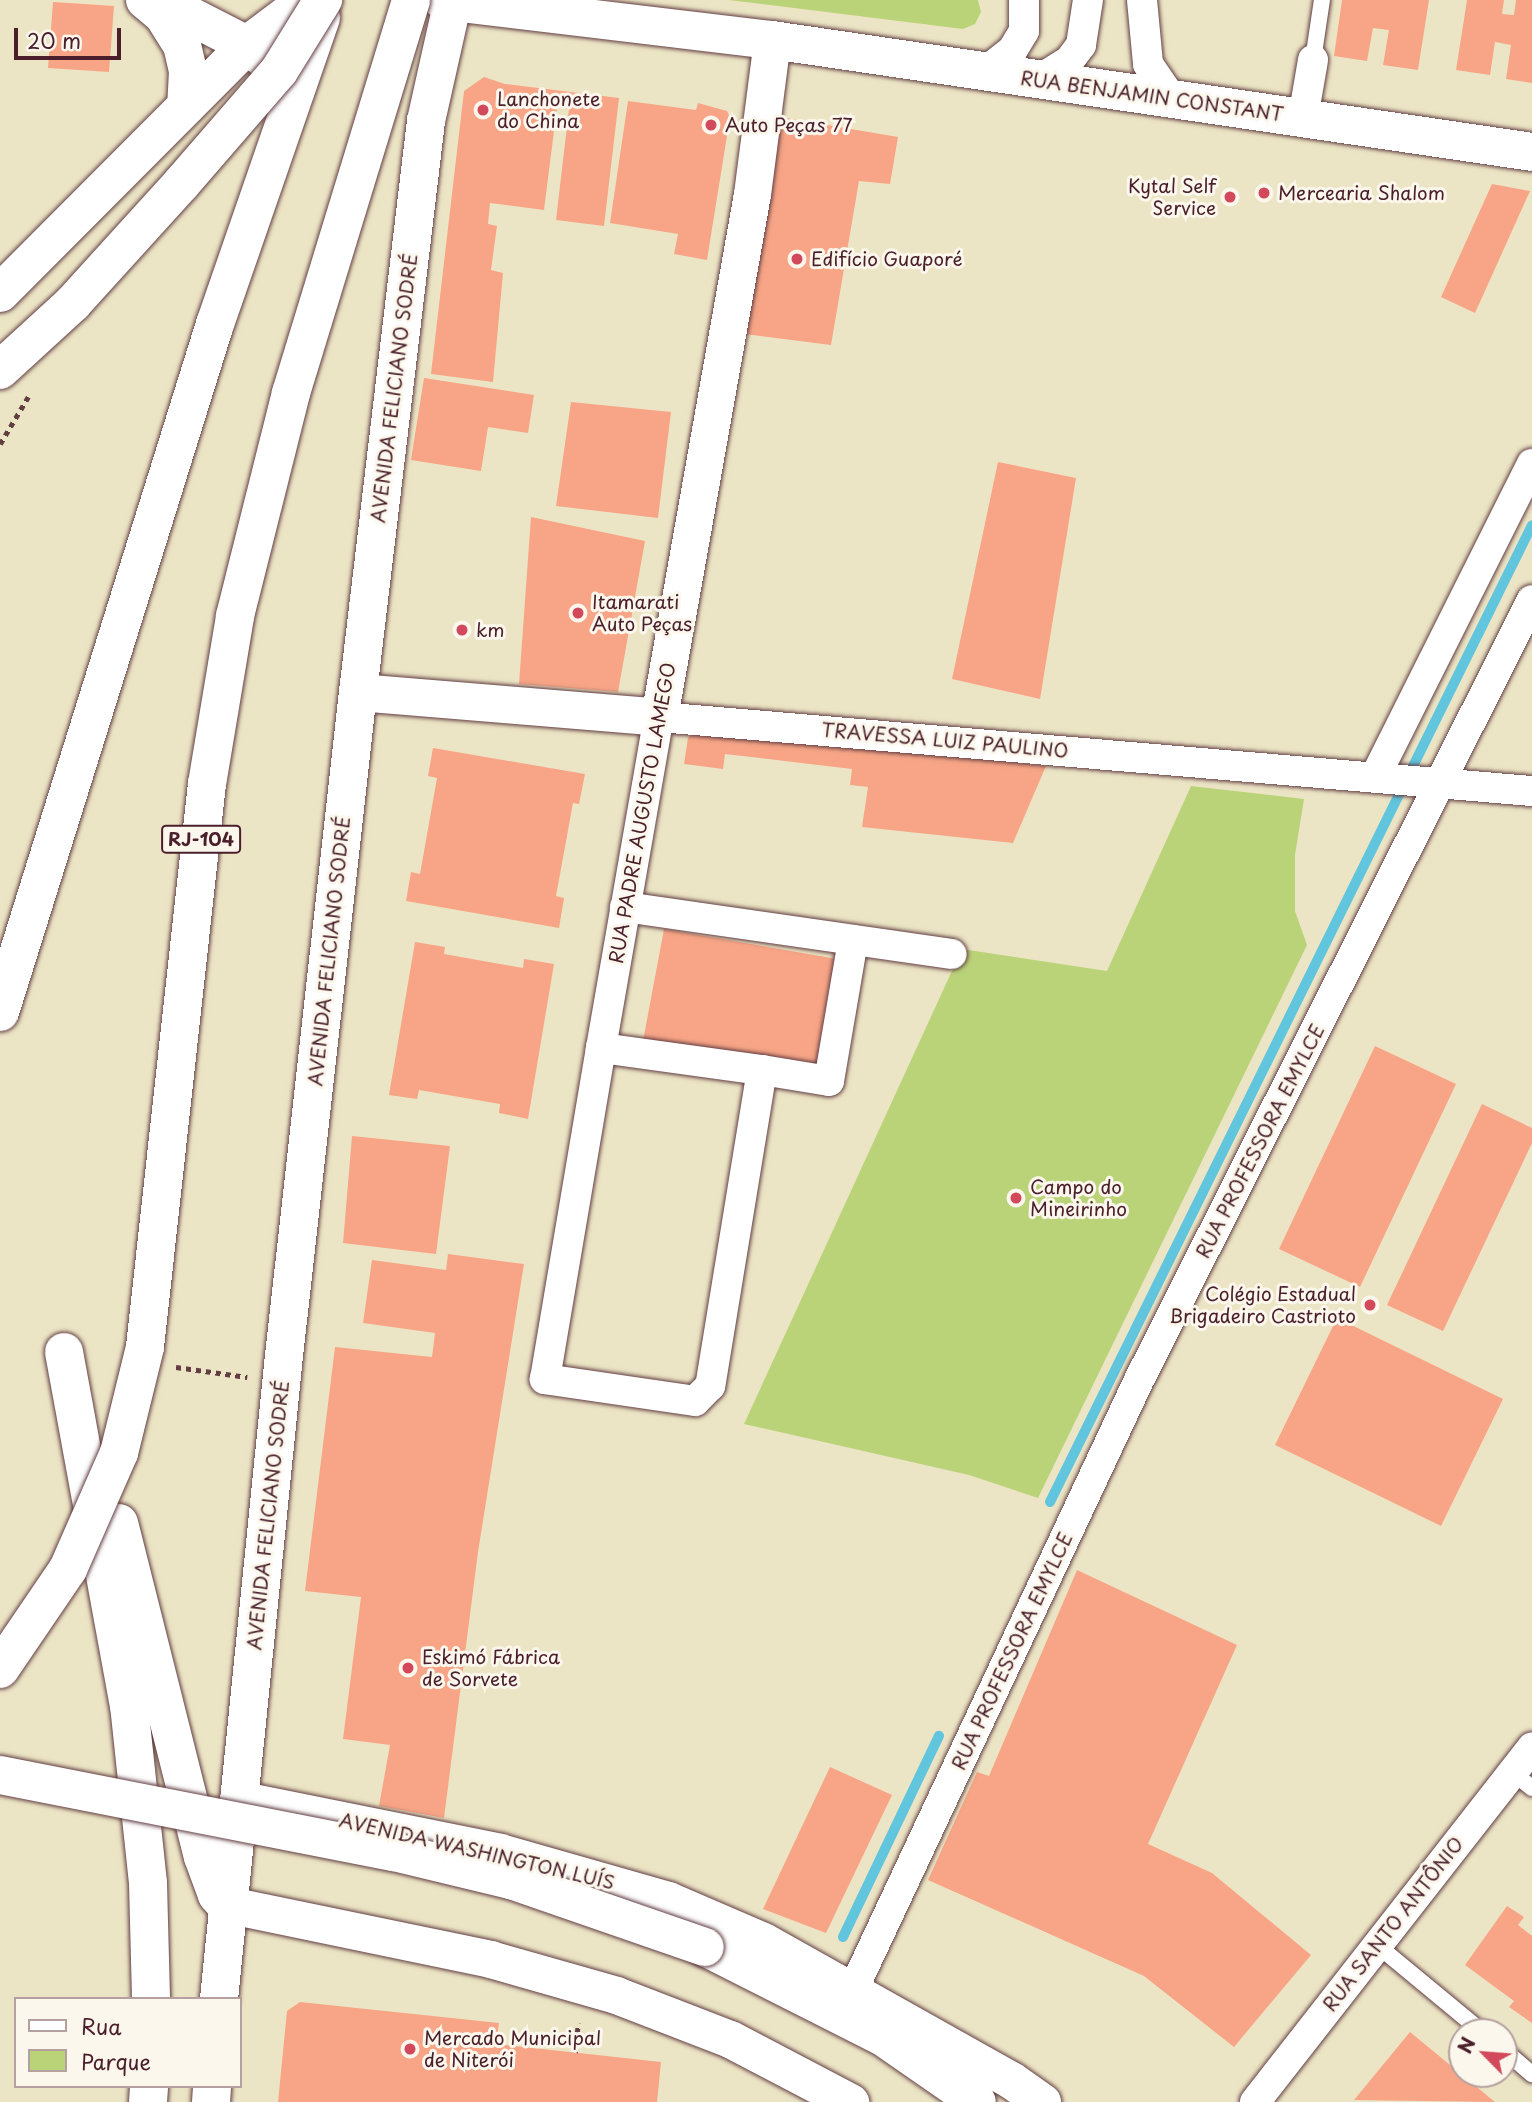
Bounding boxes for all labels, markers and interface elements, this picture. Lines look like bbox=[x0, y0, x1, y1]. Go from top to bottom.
scale bar bbox=[18, 14, 124, 58]
text: 20 m bbox=[27, 24, 81, 56]
street label: RUA BENJAMIN CONSTANT bbox=[1019, 66, 1285, 126]
place label: Lanchonete do China bbox=[497, 88, 600, 132]
marker: Lanchonete do China bbox=[475, 102, 491, 118]
place label: Auto Peças 77 bbox=[725, 114, 854, 136]
marker: Auto Peças 77 bbox=[703, 117, 719, 133]
place label: Kytal Self Service bbox=[1127, 175, 1216, 219]
place label: Mercearia Shalom bbox=[1278, 182, 1446, 204]
marker: Mercearia Shalom bbox=[1256, 185, 1272, 201]
marker: Kytal Self Service bbox=[1222, 189, 1238, 205]
place label: Edifício Guaporé bbox=[811, 248, 964, 270]
marker: Edifício Guaporé bbox=[789, 251, 805, 267]
street label: AVENIDA FELICIANO SODRÉ bbox=[366, 252, 422, 524]
place label: Itamarati Auto Peças bbox=[592, 591, 693, 635]
marker: Itamarati Auto Peças bbox=[570, 605, 586, 621]
place label: km bbox=[476, 619, 505, 641]
marker: km bbox=[454, 622, 470, 638]
street label: RUA PADRE AUGUSTO LAMEGO bbox=[604, 658, 680, 968]
street label: TRAVESSA LUIZ PAULINO bbox=[822, 718, 1068, 762]
street label: AVENIDA FELICIANO SODRÉ bbox=[304, 815, 354, 1087]
road number: RJ-104 bbox=[161, 824, 241, 854]
street label: RUA PROFESSORA EMYLCE bbox=[1191, 1019, 1329, 1263]
place label: Campo do Mineirinho bbox=[1030, 1176, 1127, 1220]
marker: Campo do Mineirinho bbox=[1008, 1190, 1024, 1206]
place label: Colégio Estadual Brigadeiro Castrioto bbox=[1169, 1283, 1356, 1327]
marker: Colégio Estadual Brigadeiro Castrioto bbox=[1362, 1297, 1378, 1313]
street label: AVENIDA FELICIANO SODRÉ bbox=[243, 1379, 293, 1651]
street label: RUA PROFESSORA EMYLCE bbox=[946, 1528, 1078, 1774]
place label: Eskimó Fábrica de Sorvete bbox=[422, 1646, 560, 1690]
marker: Eskimó Fábrica de Sorvete bbox=[400, 1660, 416, 1676]
street label: AVENIDA WASHINGTON LUÍS bbox=[338, 1808, 616, 1894]
street label: RUA SANTO ANTÔNIO bbox=[1317, 1831, 1469, 2017]
legend bbox=[14, 1997, 242, 2088]
text: Rua bbox=[81, 2010, 121, 2042]
north arrow bbox=[1448, 2018, 1518, 2088]
place label: Mercado Municipal de Niterói bbox=[424, 2027, 601, 2071]
text: N bbox=[1450, 2032, 1482, 2058]
marker: Mercado Municipal de Niterói bbox=[402, 2041, 418, 2057]
text: Parque bbox=[81, 2045, 151, 2077]

